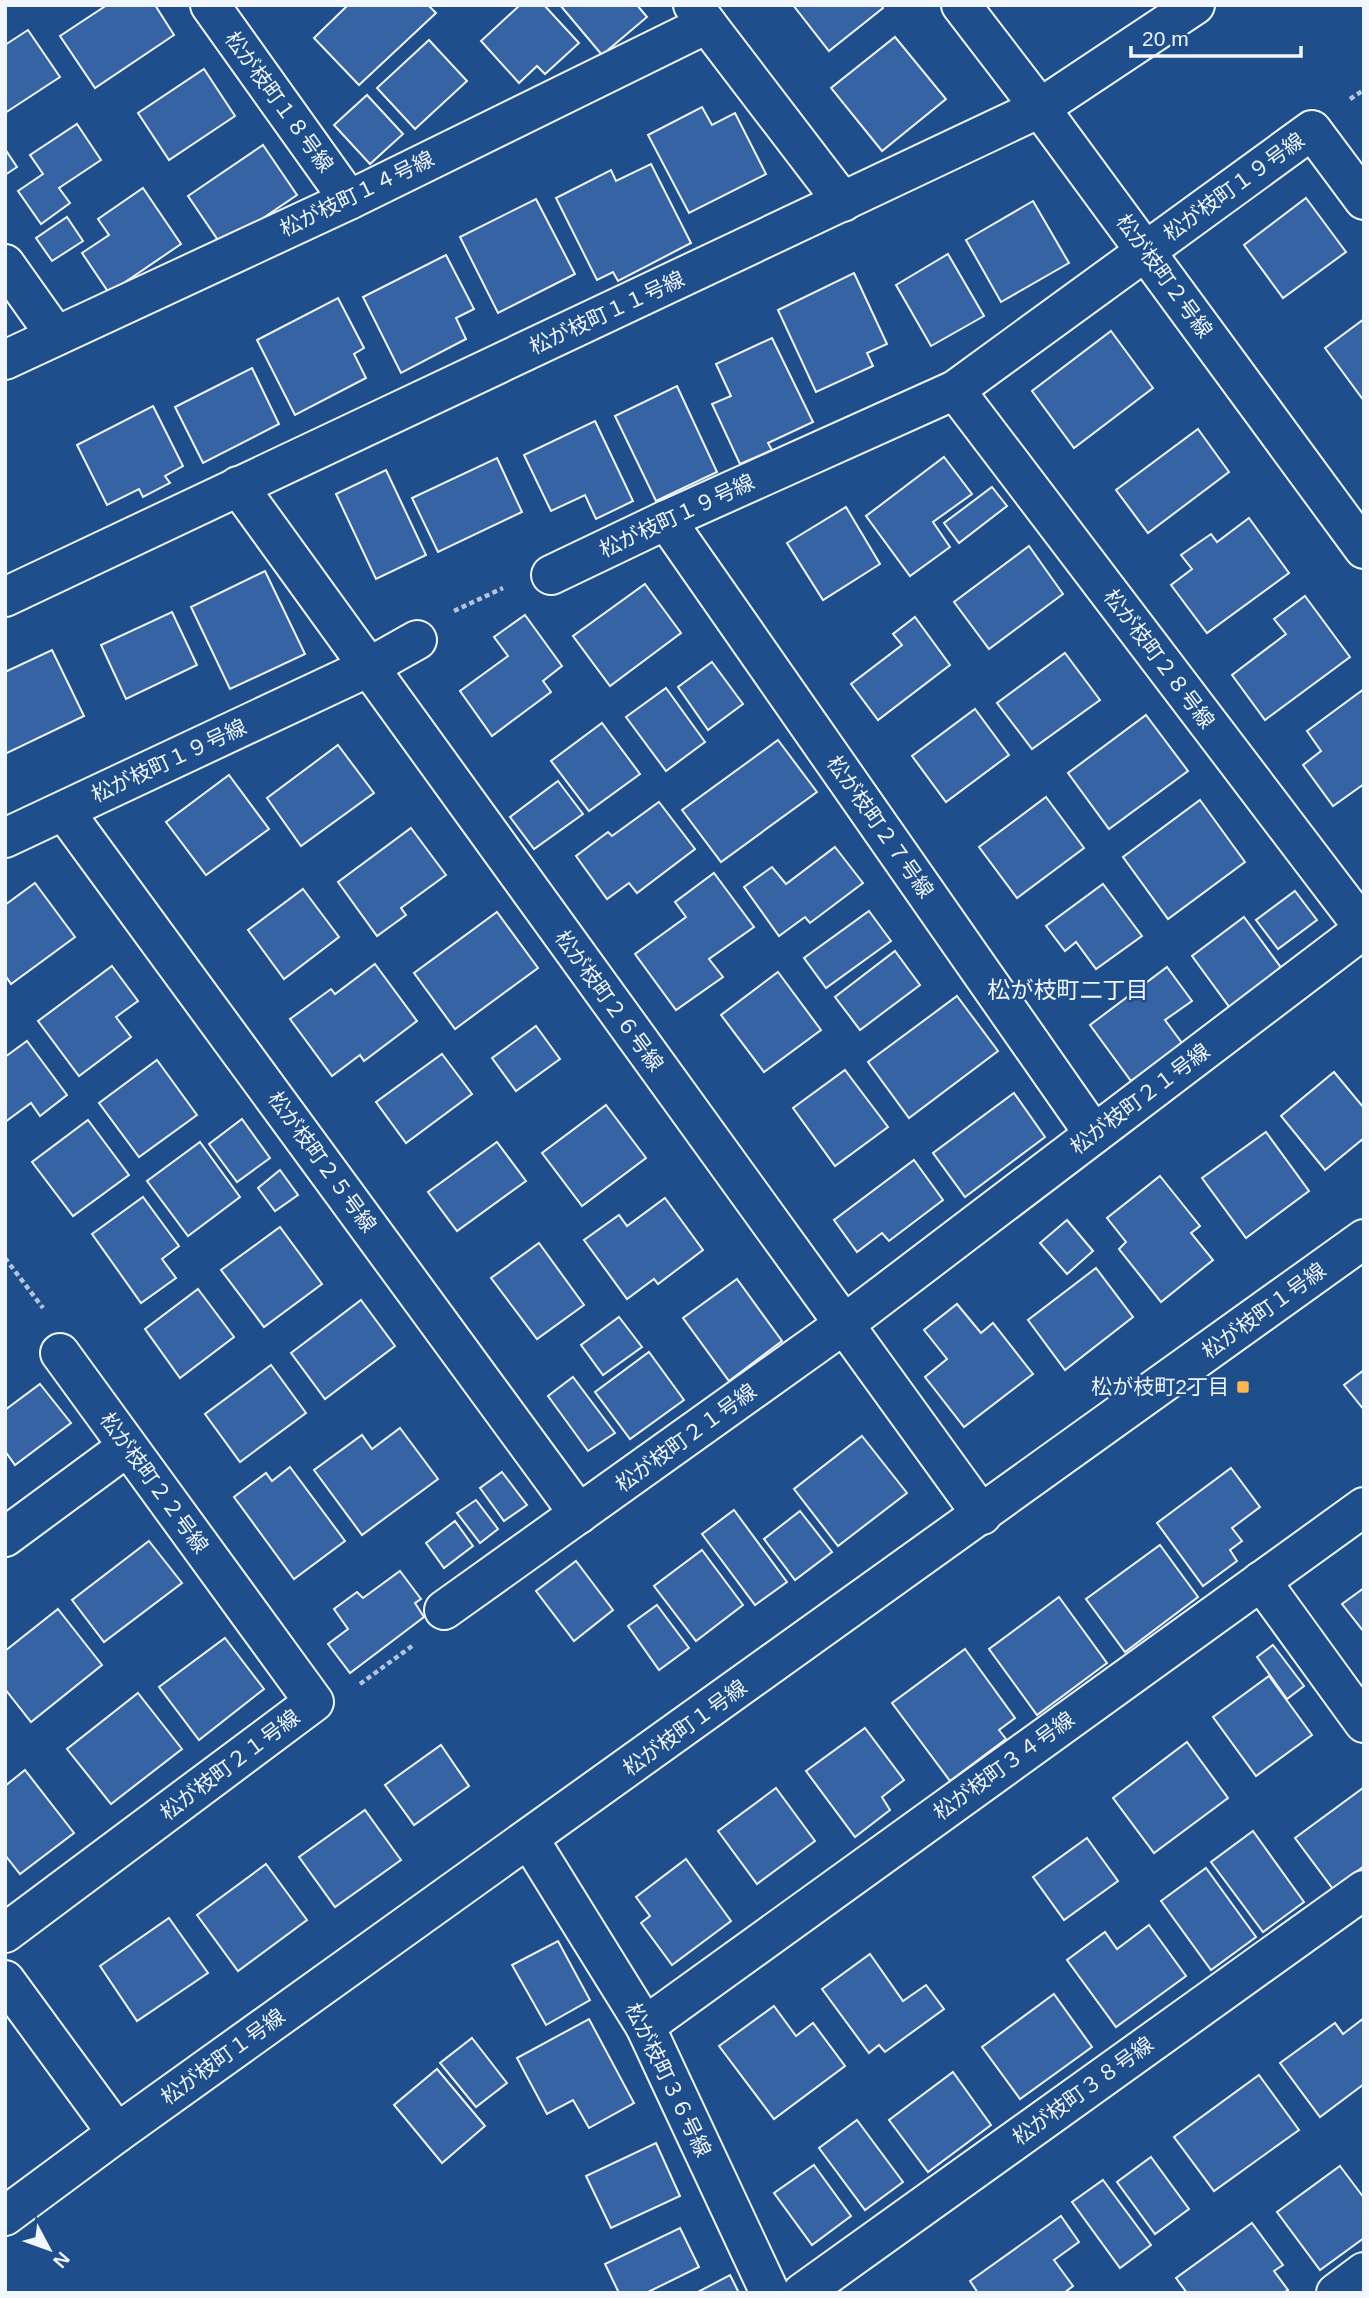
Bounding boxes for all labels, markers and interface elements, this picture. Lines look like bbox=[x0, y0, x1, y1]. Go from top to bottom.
scale bar bbox=[1131, 14, 1301, 58]
street label: 松が枝町１８号線 bbox=[221, 27, 338, 176]
text: 20 m bbox=[1142, 27, 1189, 50]
street label: 松が枝町１９号線 bbox=[1159, 128, 1308, 245]
street label: 松が枝町１４号線 bbox=[276, 146, 437, 241]
street label: 松が枝町２号線 bbox=[1112, 209, 1217, 342]
street label: 松が枝町１１号線 bbox=[526, 267, 688, 358]
street label: 松が枝町１９号線 bbox=[596, 470, 758, 561]
street label: 松が枝町２８号線 bbox=[1100, 585, 1219, 733]
street label: 松が枝町１９号線 bbox=[88, 715, 250, 806]
street label: 松が枝町２７号線 bbox=[823, 751, 938, 902]
street label: 松が枝町２６号線 bbox=[551, 926, 668, 1075]
district label: 松が枝町二丁目 bbox=[988, 977, 1149, 1003]
street label: 松が枝町２１号線 bbox=[1066, 1039, 1214, 1158]
street label: 松が枝町２５号線 bbox=[264, 1087, 381, 1236]
street label: 松が枝町１号線 bbox=[1197, 1258, 1330, 1363]
place label: 松が枝町2丁目 bbox=[1091, 1375, 1229, 1398]
street label: 松が枝町２１号線 bbox=[611, 1379, 760, 1496]
marker: 松が枝町2丁目 bbox=[1235, 1379, 1251, 1395]
street label: 松が枝町２２号線 bbox=[96, 1408, 213, 1557]
street label: 松が枝町１号線 bbox=[618, 1675, 751, 1780]
street label: 松が枝町２１号線 bbox=[156, 1705, 304, 1824]
street label: 松が枝町３４号線 bbox=[929, 1707, 1078, 1824]
street label: 松が枝町３６号線 bbox=[621, 1999, 716, 2160]
street label: 松が枝町１号線 bbox=[156, 2004, 289, 2109]
street label: 松が枝町３８号線 bbox=[1008, 2032, 1157, 2149]
north arrow bbox=[14, 2214, 84, 2284]
text: N bbox=[49, 2248, 74, 2272]

